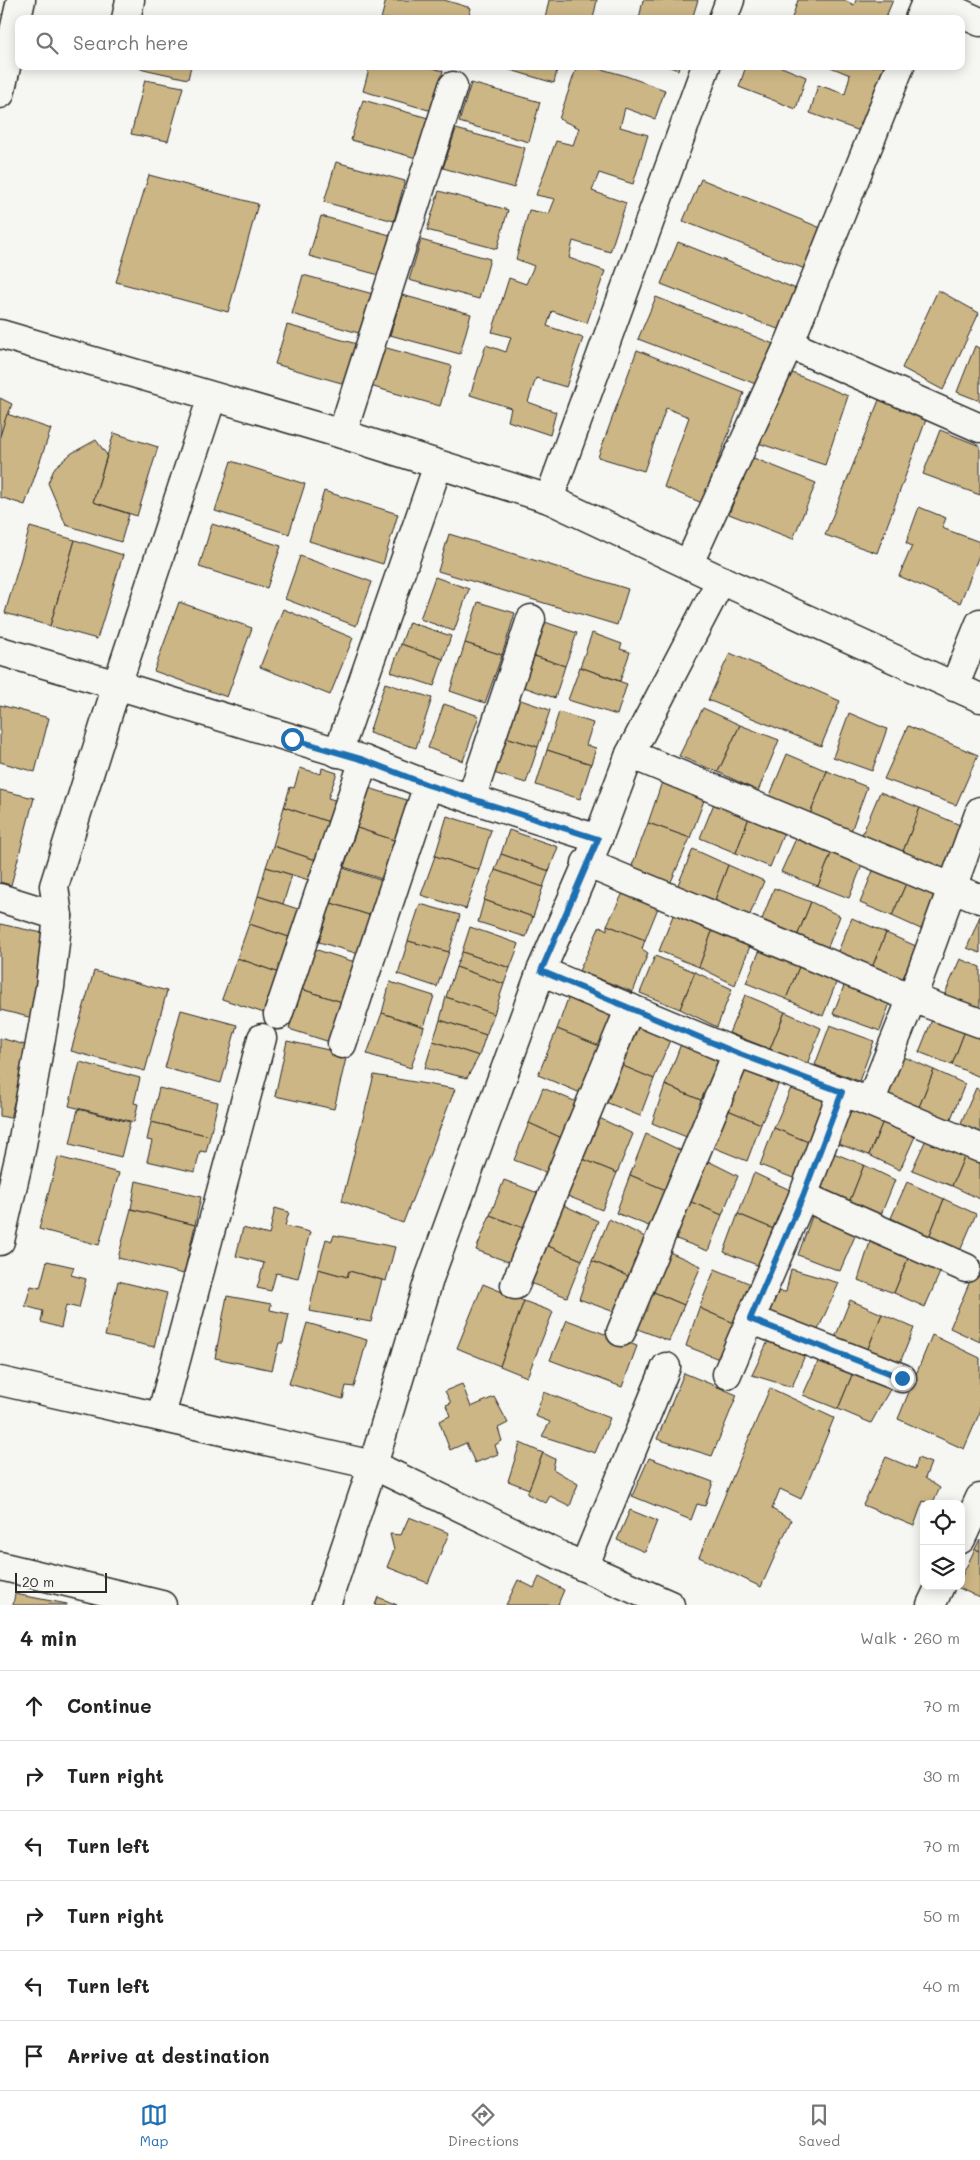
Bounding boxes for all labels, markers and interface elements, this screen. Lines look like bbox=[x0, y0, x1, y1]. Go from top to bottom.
search box bbox=[15, 15, 965, 70]
icon: search bbox=[33, 29, 61, 57]
text: Search here bbox=[73, 30, 189, 55]
route start bbox=[281, 728, 304, 751]
route end bbox=[891, 1367, 914, 1390]
map controls bbox=[920, 1500, 965, 1590]
button: locate bbox=[920, 1500, 965, 1545]
button: layers bbox=[920, 1545, 965, 1590]
scale bar bbox=[15, 1570, 108, 1593]
text: 20 m bbox=[22, 1572, 54, 1591]
text: 4 min bbox=[20, 1624, 77, 1651]
text: Walk · 260 m bbox=[860, 1627, 960, 1648]
icon: ahead bbox=[20, 1692, 48, 1720]
text: Continue bbox=[67, 1693, 152, 1718]
text: 70 m bbox=[923, 1695, 960, 1716]
icon: right bbox=[20, 1762, 48, 1790]
text: Turn right bbox=[67, 1763, 164, 1788]
text: 30 m bbox=[923, 1765, 960, 1786]
icon: left bbox=[20, 1832, 48, 1860]
text: Turn left bbox=[67, 1833, 150, 1858]
text: 70 m bbox=[923, 1835, 960, 1856]
icon: right bbox=[20, 1902, 48, 1930]
text: Turn right bbox=[67, 1903, 164, 1928]
text: 50 m bbox=[923, 1905, 960, 1926]
icon: left bbox=[20, 1972, 48, 2000]
text: Turn left bbox=[67, 1973, 150, 1998]
text: 40 m bbox=[923, 1975, 960, 1996]
icon: arrive bbox=[20, 2042, 48, 2070]
text: Arrive at destination bbox=[67, 2043, 270, 2068]
tab: Map bbox=[140, 2101, 168, 2150]
tab: Directions bbox=[448, 2101, 519, 2150]
tab: Saved bbox=[799, 2101, 840, 2150]

